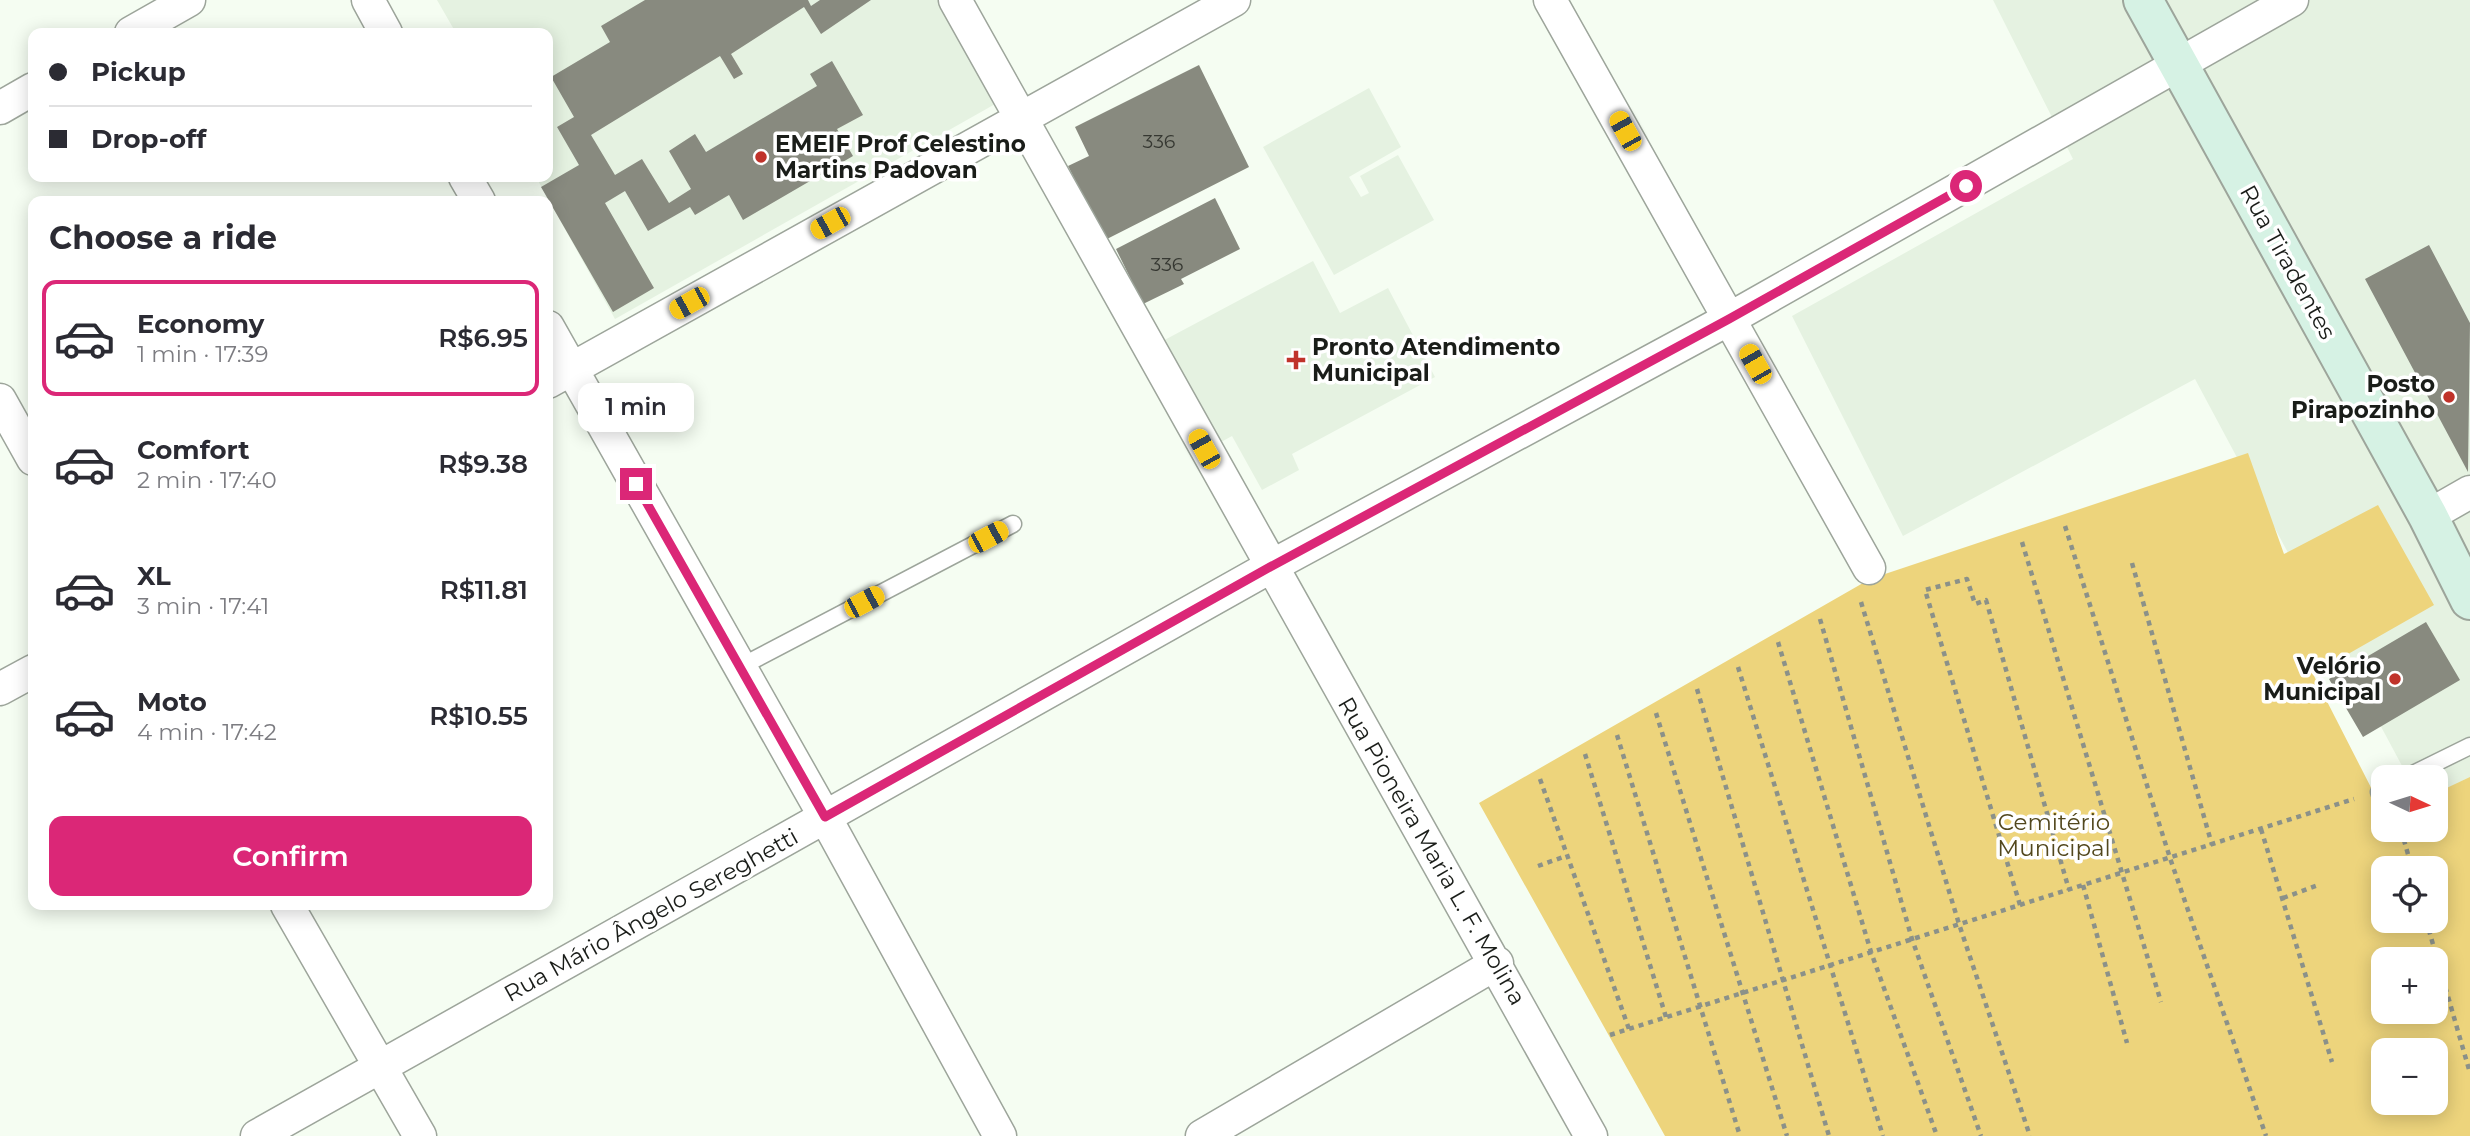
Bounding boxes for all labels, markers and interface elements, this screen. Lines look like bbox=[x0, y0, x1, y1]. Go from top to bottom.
text: Pickup bbox=[91, 56, 186, 88]
car bbox=[1606, 108, 1645, 154]
text: Drop-off bbox=[91, 123, 206, 155]
place label: EMEIF Prof Celestino Martins Padovan bbox=[775, 130, 1026, 184]
house number: 336 bbox=[1143, 130, 1175, 153]
marker: EMEIF Prof Celestino Martins Padovan bbox=[753, 149, 769, 165]
route start bbox=[1950, 170, 1982, 202]
street label: Rua Tiradentes bbox=[2234, 180, 2342, 344]
car bbox=[807, 204, 854, 242]
text: Choose a ride bbox=[49, 218, 277, 257]
house number: 336 bbox=[1151, 253, 1183, 276]
car bbox=[666, 284, 713, 322]
icon: car bbox=[53, 307, 116, 370]
text: Economy bbox=[137, 308, 264, 340]
text: R$6.95 bbox=[438, 322, 528, 354]
place label: Pronto Atendimento Municipal bbox=[1312, 333, 1560, 387]
text: 1 min · 17:39 bbox=[137, 340, 269, 368]
car bbox=[1736, 341, 1775, 387]
marker: Pronto Atendimento Municipal bbox=[1286, 350, 1306, 370]
place label: Posto Pirapozinho bbox=[2291, 370, 2435, 424]
callout: 1 min bbox=[578, 382, 694, 432]
marker: Posto Pirapozinho bbox=[2441, 389, 2457, 405]
text: 1 min bbox=[605, 393, 667, 421]
car bbox=[1185, 426, 1224, 472]
icon: car bbox=[53, 433, 116, 496]
text: Comfort bbox=[137, 434, 249, 466]
text: R$9.38 bbox=[438, 448, 528, 480]
text: 2 min · 17:40 bbox=[137, 466, 277, 494]
route end bbox=[620, 468, 652, 500]
car bbox=[965, 518, 1012, 556]
icon: car bbox=[53, 559, 116, 622]
text: XL bbox=[137, 560, 171, 592]
text: R$11.81 bbox=[440, 574, 528, 606]
car bbox=[841, 583, 888, 621]
text: 3 min · 17:41 bbox=[137, 592, 269, 620]
place label: Velório Municipal bbox=[2263, 652, 2381, 706]
marker: Velório Municipal bbox=[2387, 671, 2403, 687]
icon: car bbox=[53, 685, 116, 748]
text: Moto bbox=[137, 686, 207, 718]
street label: Rua Pioneira Maria L. F. Molina bbox=[1332, 692, 1532, 1010]
text: R$10.55 bbox=[429, 700, 528, 732]
text: 4 min · 17:42 bbox=[137, 718, 277, 746]
north arrow bbox=[2371, 765, 2448, 842]
map controls bbox=[2371, 765, 2448, 1115]
park label: Cemitério Municipal bbox=[1997, 808, 2111, 862]
button: Confirm bbox=[49, 816, 532, 896]
street label: Rua Mário Ângelo Sereghetti bbox=[499, 822, 803, 1008]
button: locate bbox=[2371, 856, 2448, 933]
button: + bbox=[2371, 947, 2448, 1024]
button: − bbox=[2371, 1038, 2448, 1115]

